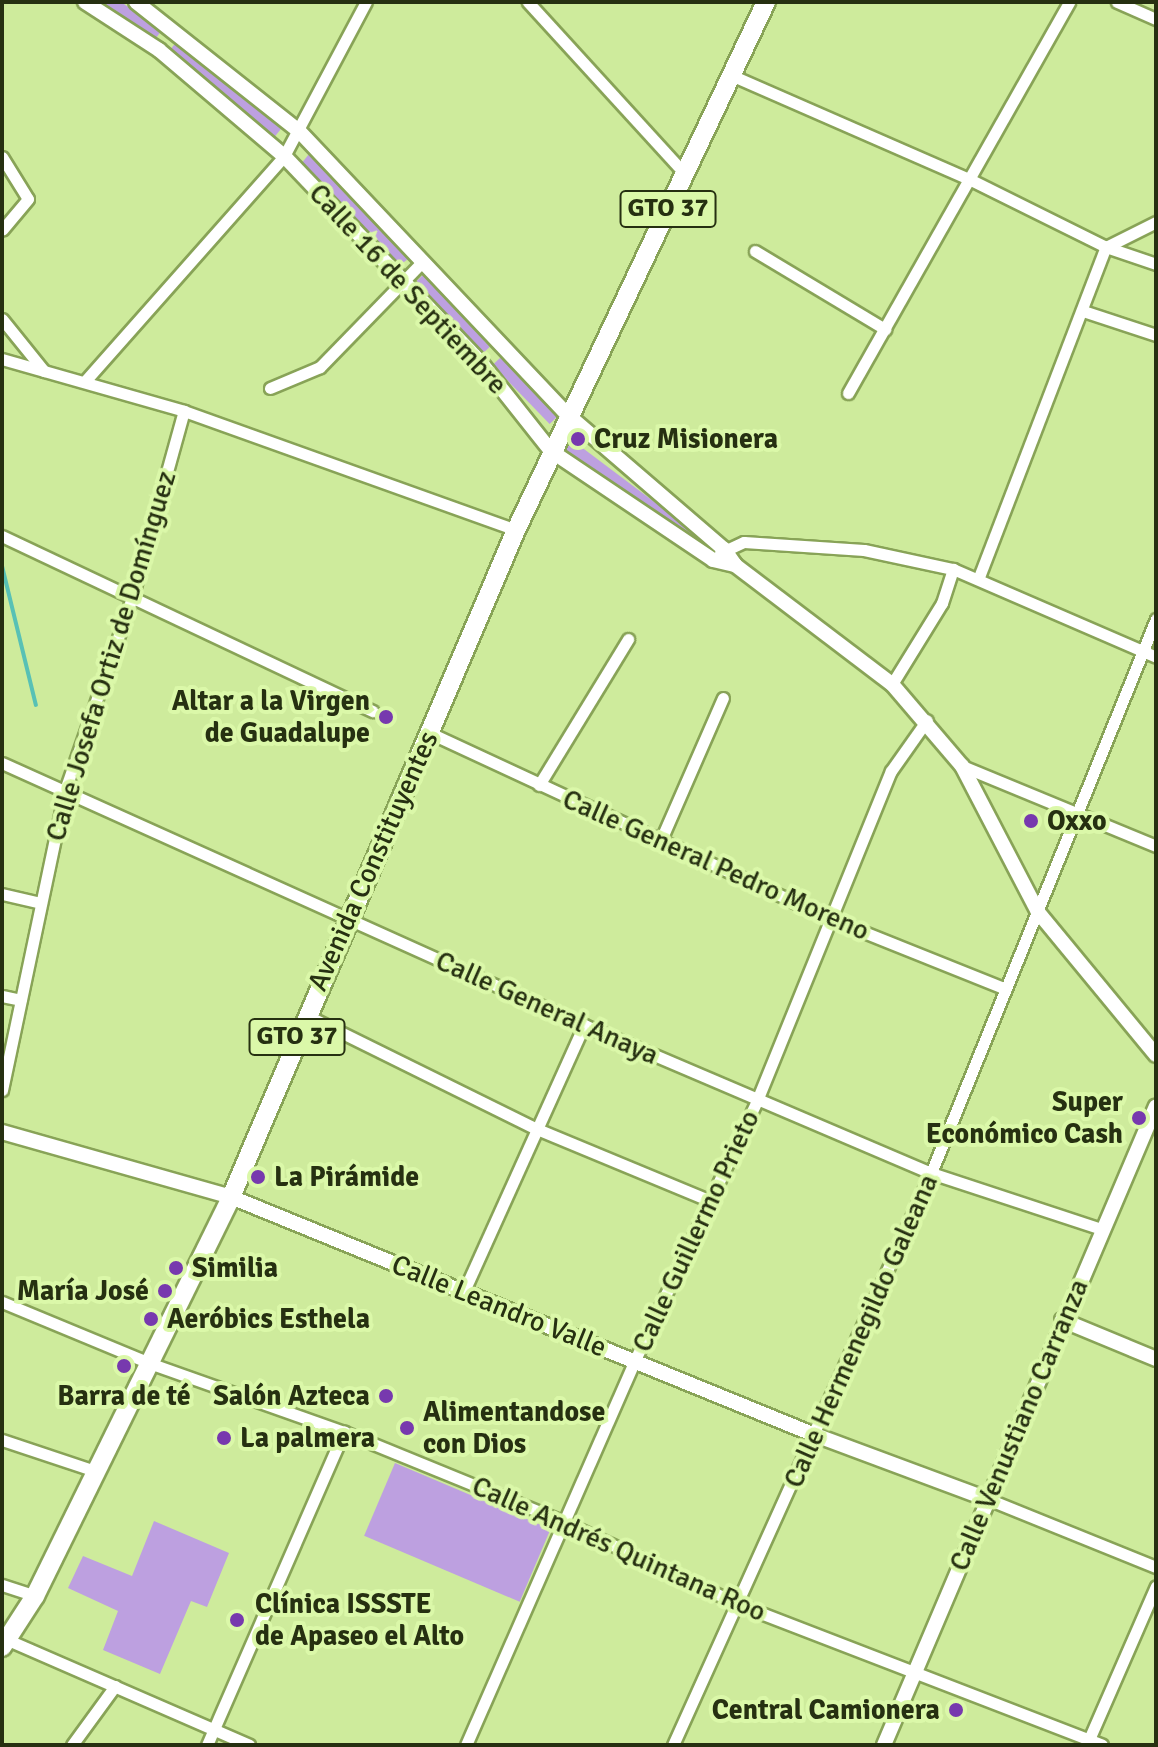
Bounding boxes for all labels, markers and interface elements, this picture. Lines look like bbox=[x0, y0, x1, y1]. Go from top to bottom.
street label: Calle 16 de Septiembre bbox=[302, 177, 514, 401]
road number: GTO 37 bbox=[618, 187, 718, 231]
place label: Cruz Misionera bbox=[594, 422, 778, 456]
marker: Cruz Misionera bbox=[569, 430, 587, 448]
street label: Calle Josefa Ortiz de Domínguez bbox=[39, 467, 183, 845]
place label: Altar a la Virgen de Guadalupe bbox=[172, 684, 370, 750]
marker: Altar a la Virgen de Guadalupe bbox=[377, 708, 395, 726]
street label: Avenida Constituyentes bbox=[301, 726, 445, 996]
street label: Calle General Pedro Moreno bbox=[557, 782, 875, 948]
place label: Oxxo bbox=[1047, 804, 1107, 838]
marker: Oxxo bbox=[1022, 812, 1040, 830]
street label: Calle General Anaya bbox=[430, 944, 664, 1072]
road number: GTO 37 bbox=[247, 1015, 347, 1059]
place label: Super Económico Cash bbox=[926, 1085, 1123, 1151]
street label: Calle Guillermo Prieto bbox=[625, 1105, 767, 1357]
marker: Super Económico Cash bbox=[1130, 1109, 1148, 1127]
place label: La Pirámide bbox=[274, 1160, 419, 1194]
marker: La Pirámide bbox=[249, 1168, 267, 1186]
street label: Calle Hermenegildo Galeana bbox=[777, 1169, 945, 1493]
street label: Calle Leandro Valle bbox=[387, 1248, 611, 1364]
place label: Similia bbox=[192, 1251, 278, 1285]
marker: Similia bbox=[167, 1259, 185, 1277]
place label: María José bbox=[17, 1274, 149, 1308]
street label: Calle Venustiano Carranza bbox=[942, 1274, 1096, 1576]
marker: María José bbox=[156, 1282, 174, 1300]
place label: Aeróbics Esthela bbox=[167, 1302, 370, 1336]
marker: Aeróbics Esthela bbox=[142, 1310, 160, 1328]
marker: Barra de té bbox=[115, 1357, 133, 1375]
place label: Barra de té bbox=[57, 1379, 191, 1413]
place label: Salón Azteca bbox=[213, 1379, 370, 1413]
marker: Salón Azteca bbox=[377, 1387, 395, 1405]
place label: Alimentandose con Dios bbox=[423, 1395, 605, 1461]
marker: Alimentandose con Dios bbox=[398, 1419, 416, 1437]
place label: La palmera bbox=[240, 1421, 375, 1455]
marker: La palmera bbox=[215, 1429, 233, 1447]
street label: Calle Andrés Quintana Roo bbox=[467, 1469, 771, 1629]
place label: Clínica ISSSTE de Apaseo el Alto bbox=[255, 1587, 464, 1653]
marker: Clínica ISSSTE de Apaseo el Alto bbox=[226, 1609, 248, 1631]
place label: Central Camionera bbox=[712, 1693, 940, 1727]
marker: Central Camionera bbox=[947, 1701, 965, 1719]

